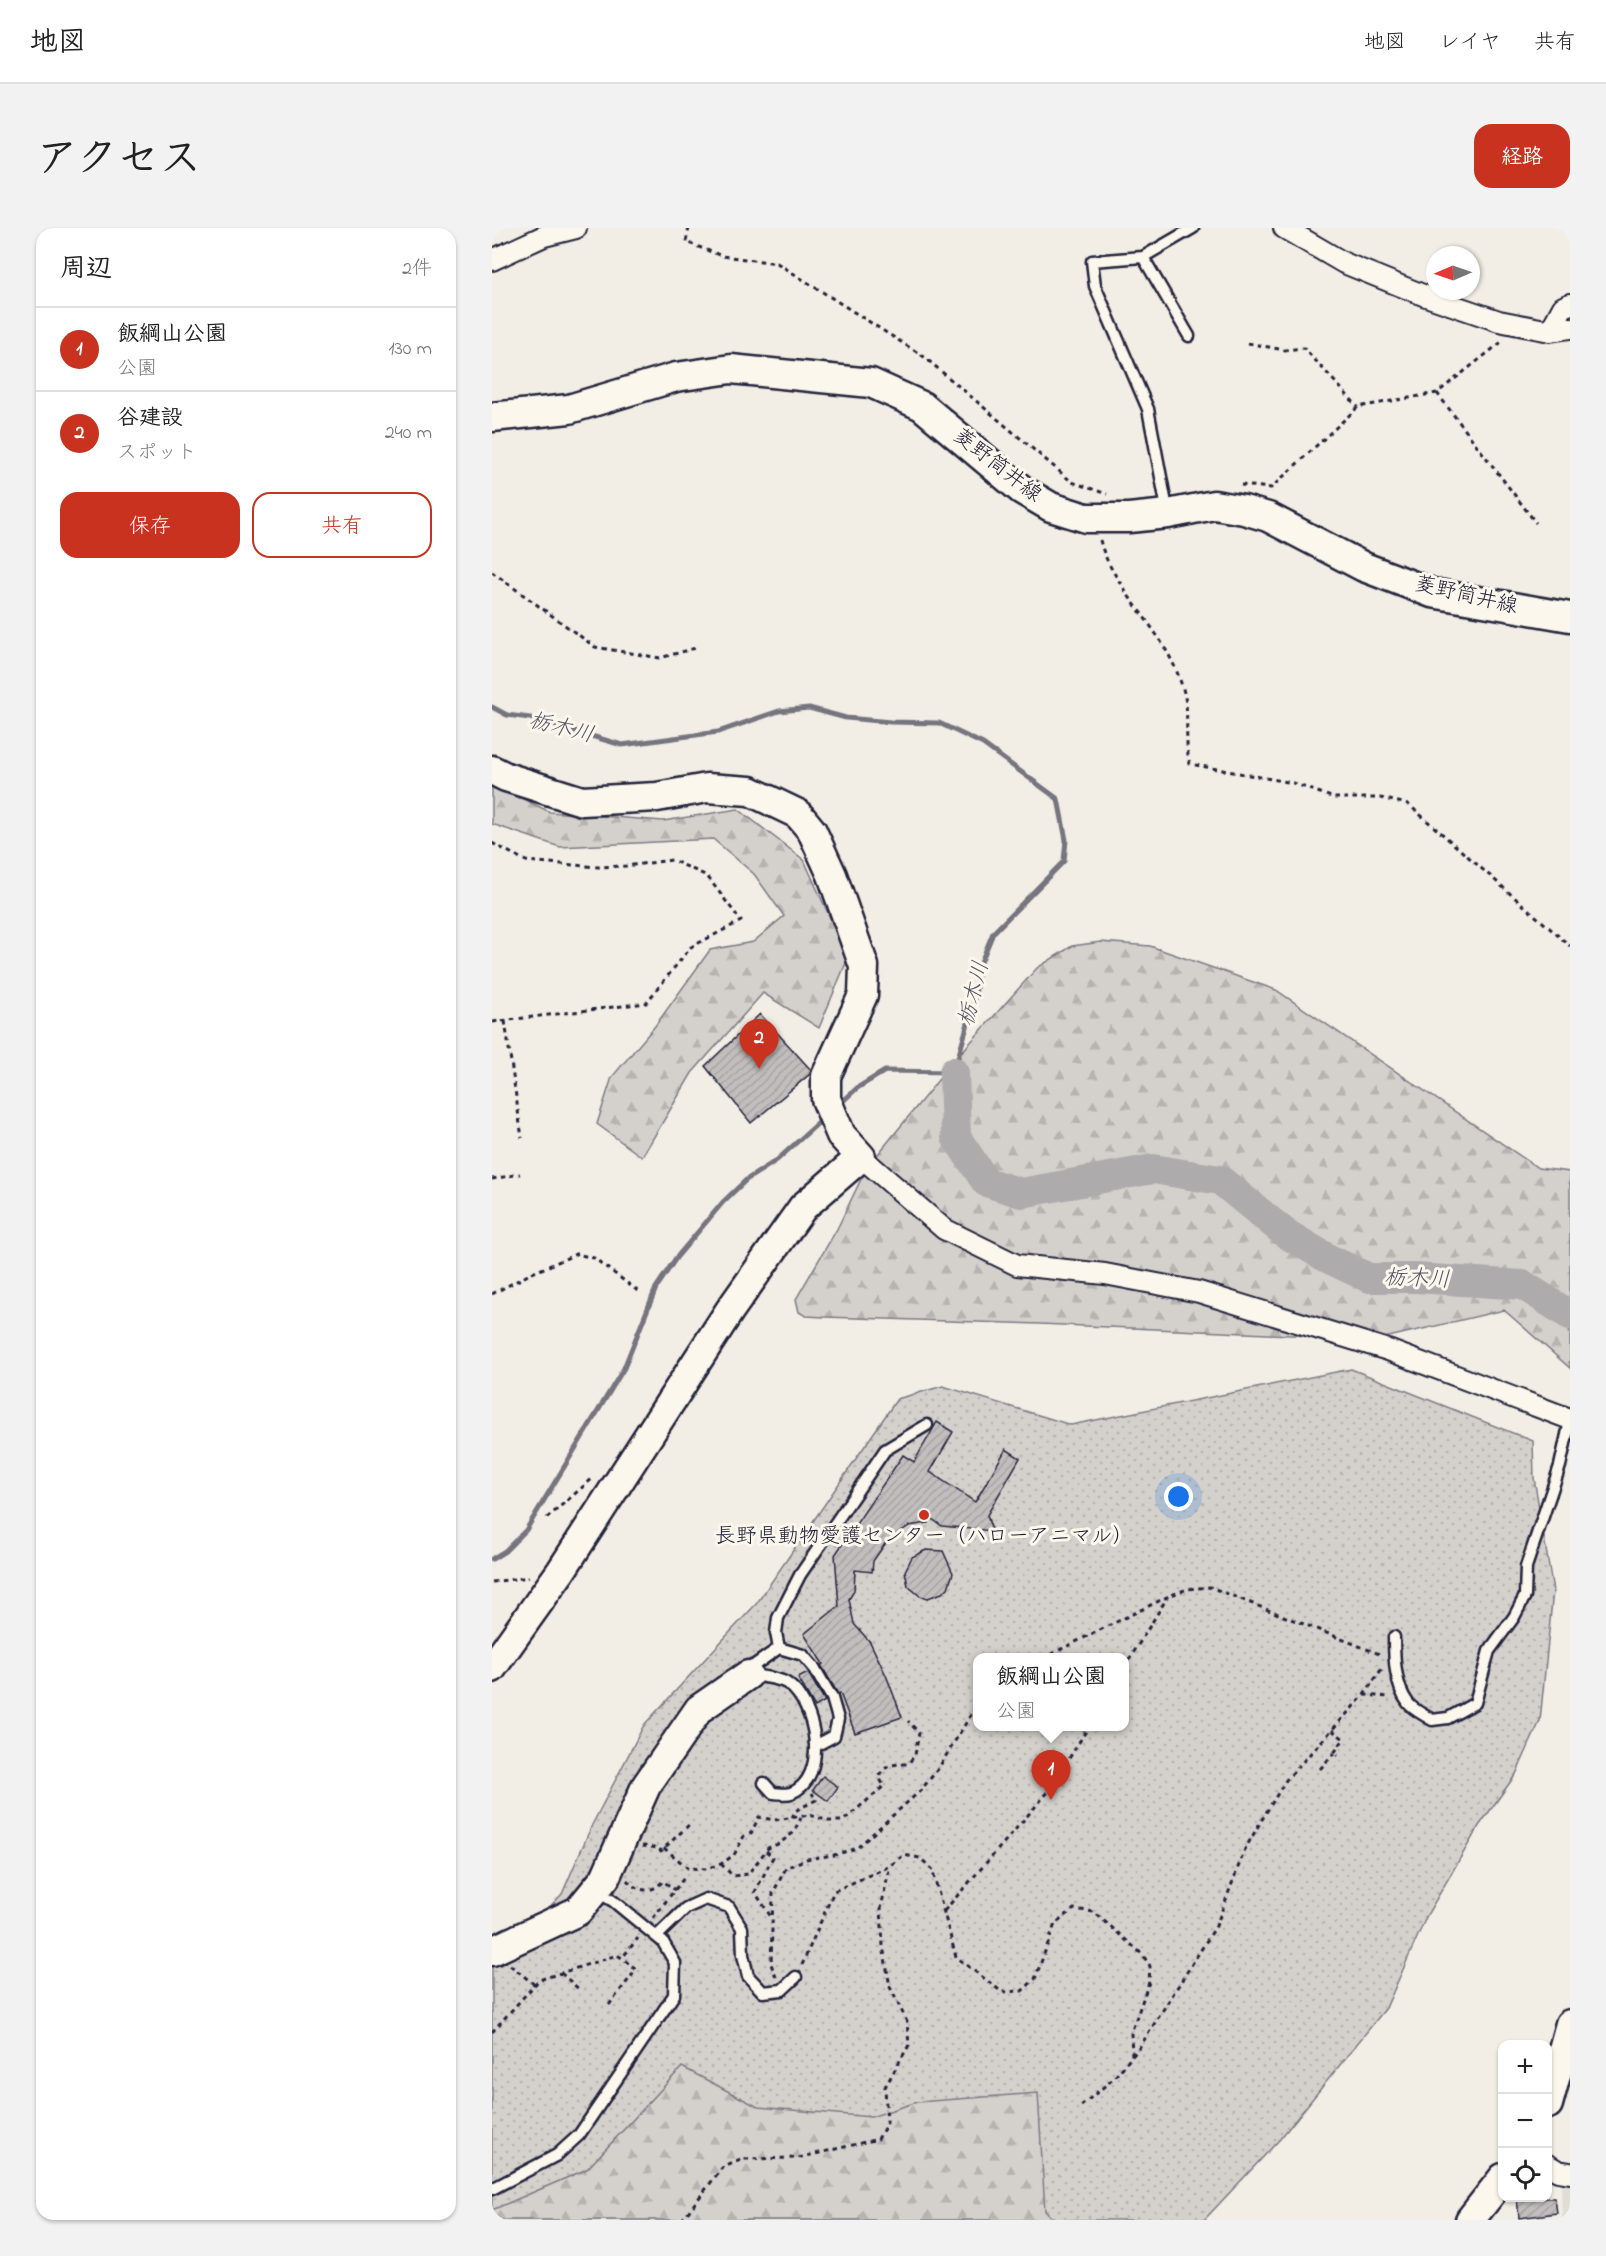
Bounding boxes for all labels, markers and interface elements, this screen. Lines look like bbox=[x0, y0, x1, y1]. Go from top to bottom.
text: 地図 bbox=[30, 23, 86, 64]
text: 地図 bbox=[1364, 28, 1406, 58]
text: レイヤ bbox=[1439, 28, 1501, 58]
text: 共有 bbox=[1534, 28, 1576, 58]
button: 経路 bbox=[1474, 124, 1570, 188]
text: アクセス bbox=[36, 130, 201, 191]
north arrow bbox=[1426, 246, 1480, 300]
text: 周辺 bbox=[60, 251, 112, 289]
text: 2件 bbox=[402, 255, 432, 284]
text: 飯綱山公園 bbox=[117, 319, 227, 351]
text: 1 bbox=[76, 335, 83, 364]
text: 130 m bbox=[388, 335, 432, 364]
text: 公園 bbox=[117, 355, 157, 384]
text: 谷建設 bbox=[117, 403, 183, 435]
text: 2 bbox=[75, 419, 84, 448]
text: 240 m bbox=[385, 419, 432, 448]
street label: 菱野筒井線 bbox=[946, 422, 1048, 510]
text: スポット bbox=[117, 439, 197, 468]
button: 保存 bbox=[60, 492, 240, 558]
button: 共有 bbox=[252, 492, 432, 558]
street label: 菱野筒井線 bbox=[1411, 570, 1521, 622]
water label: 栃木川 bbox=[525, 705, 597, 753]
water label: 栃木川 bbox=[951, 958, 999, 1030]
pin: 2 bbox=[740, 1020, 778, 1069]
water label: 栃木川 bbox=[1383, 1263, 1451, 1297]
your location bbox=[1164, 1482, 1193, 1511]
marker: 長野県動物愛護センター（ハローアニマル） bbox=[917, 1508, 931, 1522]
place label: 長野県動物愛護センター（ハローアニマル） bbox=[715, 1522, 1133, 1552]
popup bbox=[973, 1653, 1129, 1731]
text: 飯綱山公園 bbox=[996, 1662, 1106, 1694]
text: 公園 bbox=[996, 1698, 1036, 1727]
pin: 1 bbox=[1032, 1750, 1070, 1800]
map controls bbox=[1498, 2040, 1552, 2202]
button: + bbox=[1498, 2040, 1552, 2094]
button: − bbox=[1498, 2094, 1552, 2148]
button: locate bbox=[1498, 2148, 1552, 2202]

